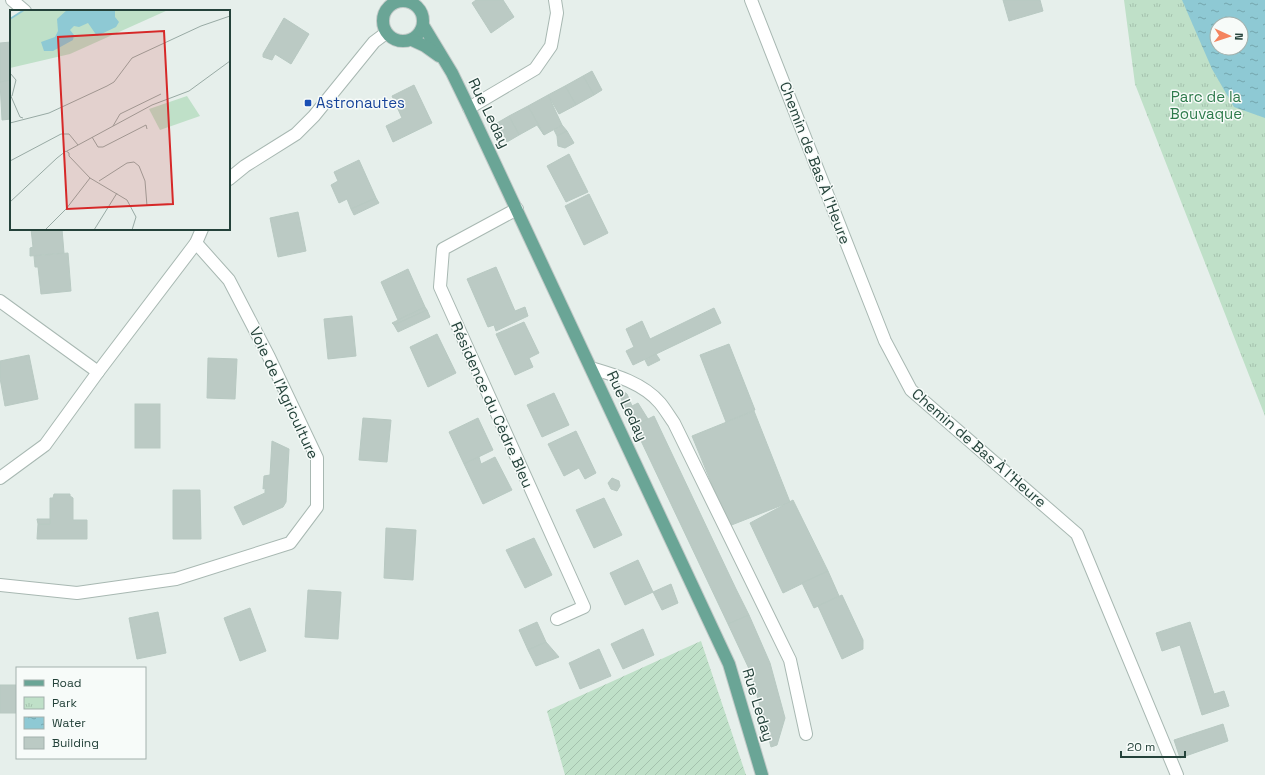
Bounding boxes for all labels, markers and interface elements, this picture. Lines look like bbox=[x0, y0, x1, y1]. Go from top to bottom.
inset map bbox=[10, 10, 230, 230]
north arrow bbox=[1209, 16, 1249, 56]
text: N bbox=[1232, 32, 1246, 41]
street label: Rue Leday bbox=[464, 75, 515, 151]
street label: Chemin de Bas À l'Heure bbox=[776, 79, 855, 247]
park label: Parc de la Bouvaque bbox=[1170, 87, 1242, 123]
place label: Astronautes bbox=[316, 93, 405, 112]
marker: Astronautes bbox=[303, 98, 313, 108]
street label: Résidence du Cèdre Bleu bbox=[447, 319, 538, 491]
street label: Voie de l'Agriculture bbox=[246, 324, 323, 462]
street label: Rue Leday bbox=[603, 367, 652, 444]
street label: Chemin de Bas À l'Heure bbox=[908, 384, 1051, 511]
street label: Rue Leday bbox=[738, 666, 779, 744]
legend bbox=[16, 667, 146, 759]
text: Road bbox=[52, 675, 81, 691]
text: Park bbox=[52, 695, 77, 711]
text: Water bbox=[52, 715, 86, 731]
scale bar bbox=[1121, 733, 1185, 759]
text: Building bbox=[52, 735, 99, 751]
text: 20 m bbox=[1127, 739, 1155, 755]

